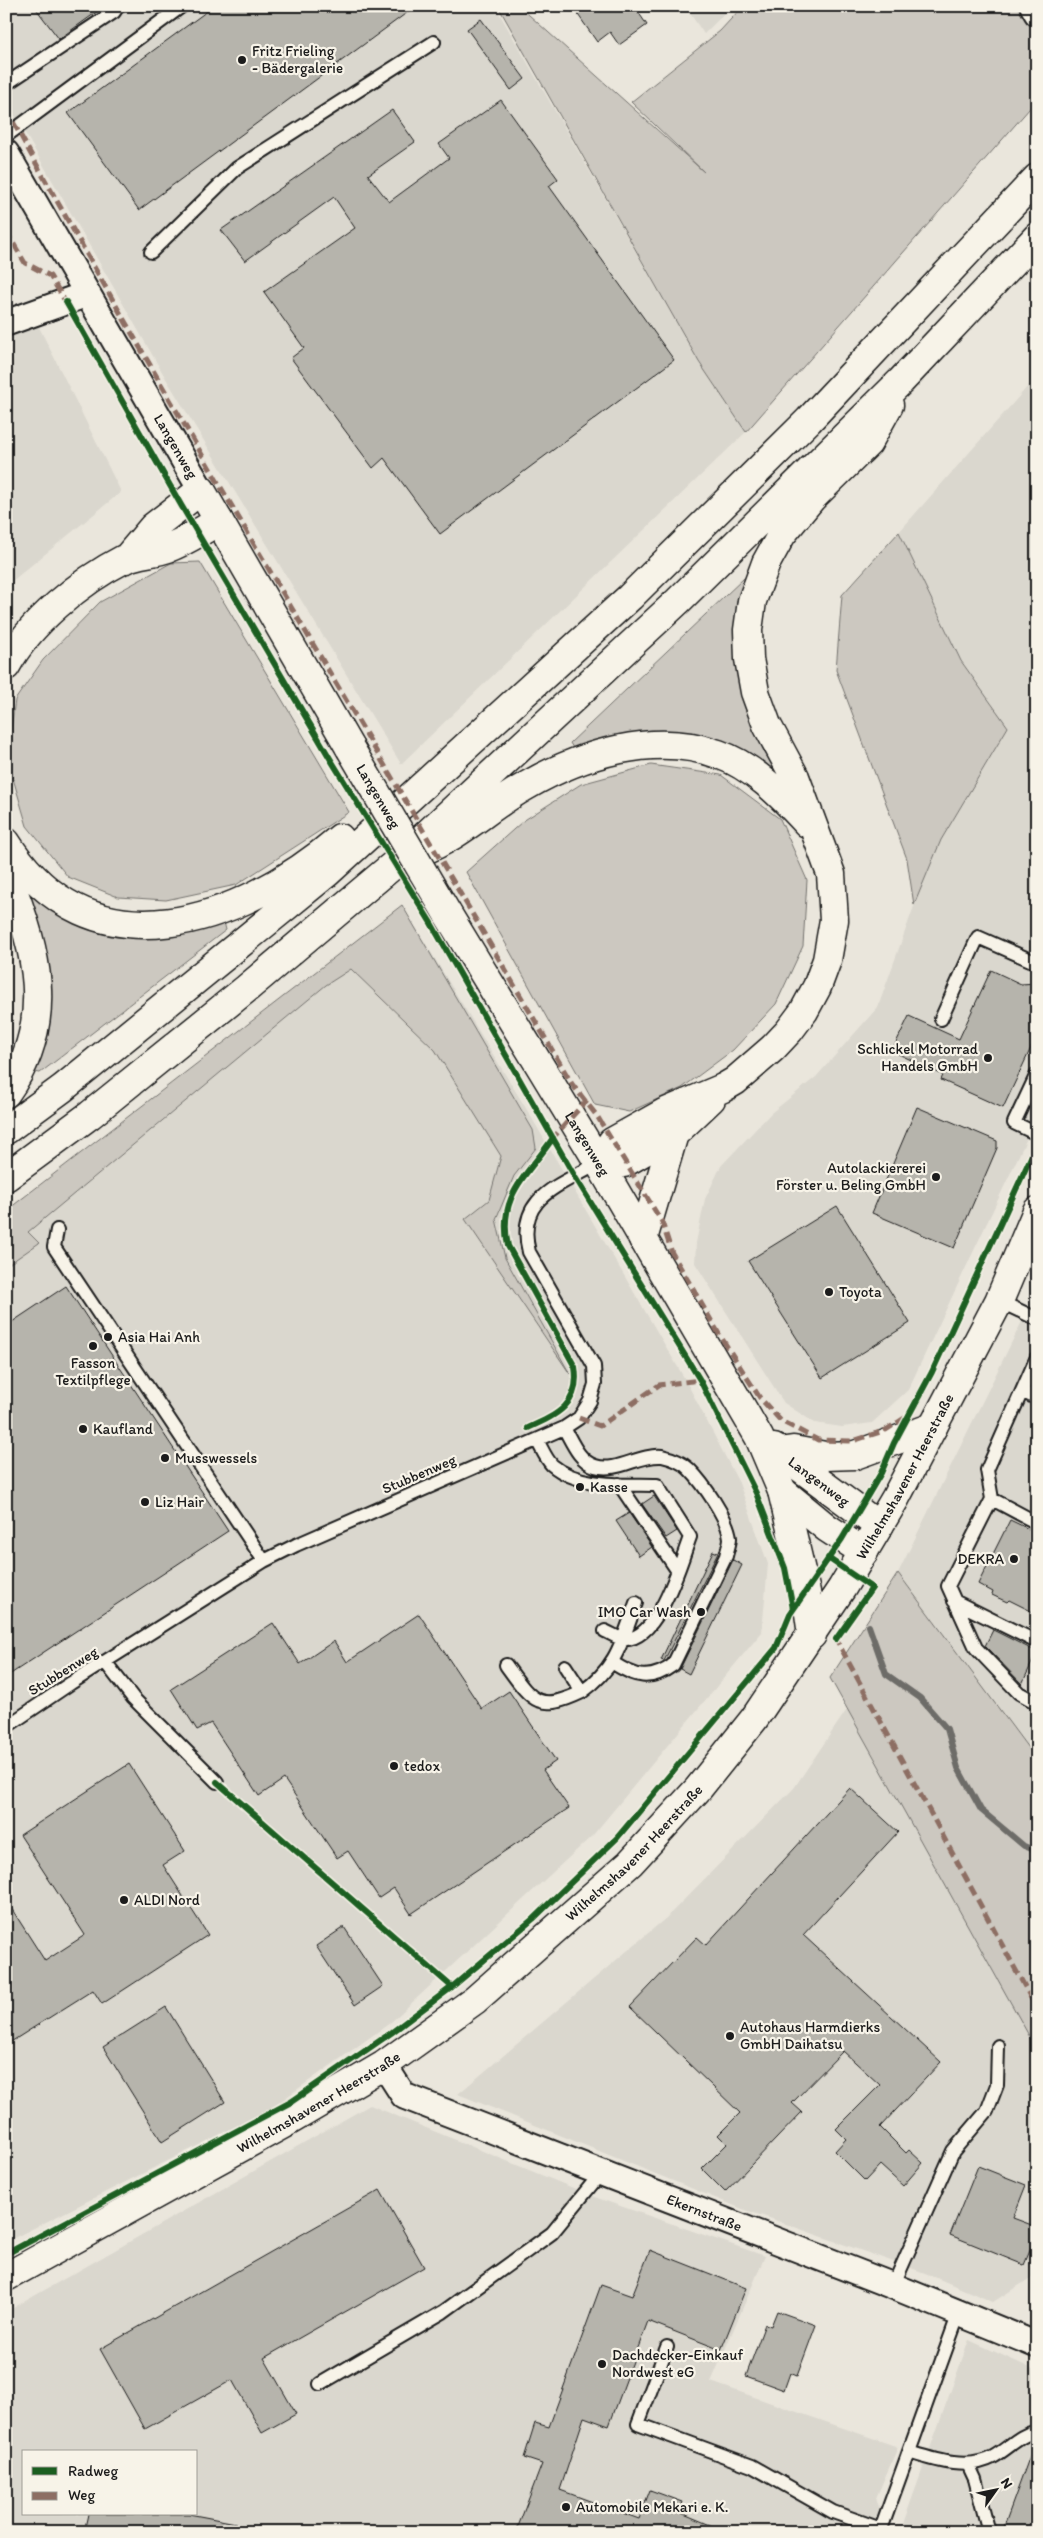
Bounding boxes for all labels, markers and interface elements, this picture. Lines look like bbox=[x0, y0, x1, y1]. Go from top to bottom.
place label: Fritz Frieling - Bädergalerie bbox=[252, 42, 343, 77]
marker: Fritz Frieling - Bädergalerie bbox=[236, 54, 248, 66]
street label: Langenweg bbox=[150, 411, 202, 483]
street label: Langenweg bbox=[352, 761, 405, 832]
place label: Schlickel Motorrad Handels GmbH bbox=[857, 1040, 979, 1075]
marker: Schlickel Motorrad Handels GmbH bbox=[982, 1052, 994, 1064]
street label: Langenweg bbox=[561, 1108, 614, 1180]
place label: Autolackiererei Förster u. Beling GmbH bbox=[776, 1159, 926, 1194]
marker: Autolackiererei Förster u. Beling GmbH bbox=[930, 1171, 942, 1183]
place label: Toyota bbox=[839, 1283, 882, 1301]
marker: Toyota bbox=[823, 1286, 835, 1298]
place label: Asia Hai Anh bbox=[118, 1328, 200, 1346]
marker: Asia Hai Anh bbox=[102, 1331, 114, 1343]
marker: Fasson Textilpflege bbox=[87, 1340, 99, 1352]
place label: Fasson Textilpflege bbox=[55, 1354, 131, 1389]
street label: Wilhelmshavener Heerstraße bbox=[852, 1391, 958, 1563]
place label: Kaufland bbox=[93, 1420, 154, 1438]
marker: Kaufland bbox=[77, 1423, 89, 1435]
place label: Musswessels bbox=[175, 1449, 258, 1467]
street label: Stubbenweg bbox=[379, 1450, 459, 1498]
marker: Musswessels bbox=[159, 1452, 171, 1464]
street label: Langenweg bbox=[785, 1453, 854, 1510]
place label: Kasse bbox=[590, 1478, 628, 1496]
marker: Kasse bbox=[574, 1481, 586, 1493]
place label: Liz Hair bbox=[155, 1493, 204, 1511]
marker: Liz Hair bbox=[139, 1496, 151, 1508]
place label: DEKRA bbox=[958, 1550, 1004, 1568]
marker: DEKRA bbox=[1008, 1553, 1020, 1565]
place label: IMO Car Wash bbox=[598, 1603, 691, 1621]
marker: IMO Car Wash bbox=[695, 1606, 707, 1618]
street label: Stubbenweg bbox=[25, 1642, 101, 1700]
place label: tedox bbox=[404, 1757, 440, 1775]
marker: tedox bbox=[388, 1760, 400, 1772]
street label: Wilhelmshavener Heerstraße bbox=[562, 1781, 706, 1925]
place label: ALDI Nord bbox=[134, 1891, 200, 1909]
marker: ALDI Nord bbox=[118, 1894, 130, 1906]
place label: Autohaus Harmdierks GmbH Daihatsu bbox=[740, 2018, 880, 2053]
marker: Autohaus Harmdierks GmbH Daihatsu bbox=[724, 2030, 736, 2042]
street label: Wilhelmshavener Heerstraße bbox=[233, 2047, 404, 2157]
street label: Ekernstraße bbox=[664, 2190, 744, 2235]
place label: Dachdecker-Einkauf Nordwest eG bbox=[612, 2346, 744, 2381]
marker: Dachdecker-Einkauf Nordwest eG bbox=[596, 2358, 608, 2370]
legend bbox=[22, 2450, 198, 2516]
text: Radweg bbox=[68, 2462, 118, 2480]
north arrow bbox=[970, 2466, 1020, 2516]
text: N bbox=[997, 2475, 1016, 2492]
text: Weg bbox=[68, 2486, 95, 2504]
place label: Automobile Mekari e. K. bbox=[576, 2498, 728, 2516]
marker: Automobile Mekari e. K. bbox=[560, 2501, 572, 2513]

